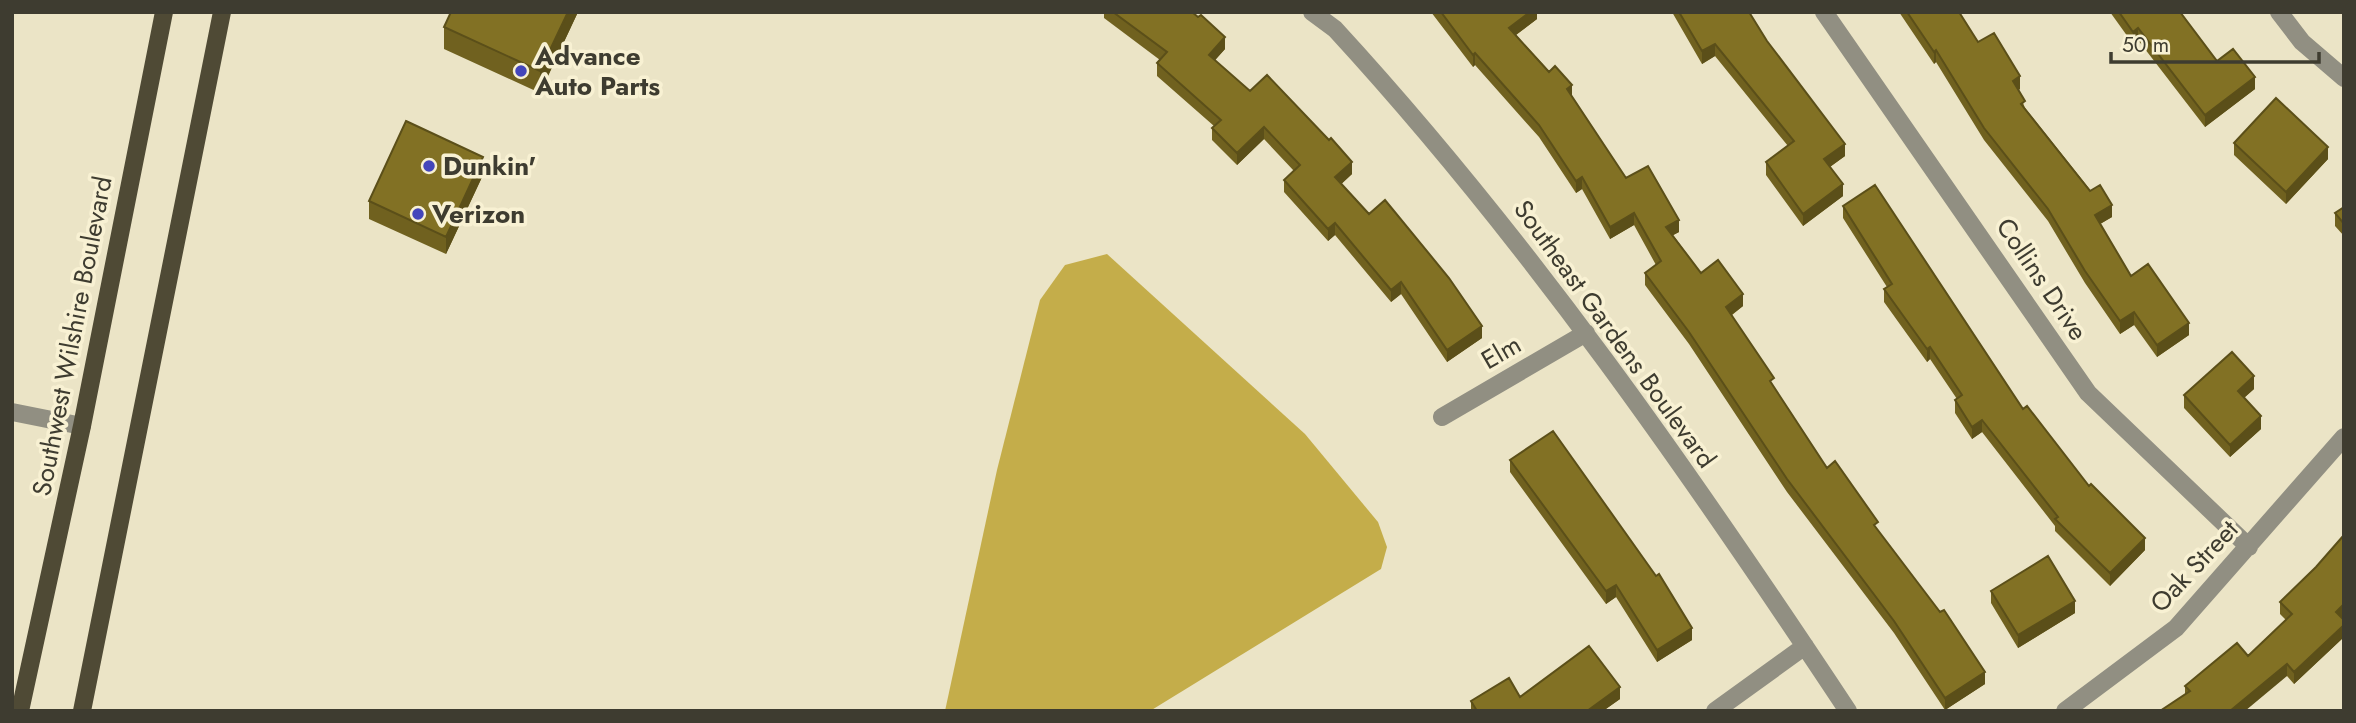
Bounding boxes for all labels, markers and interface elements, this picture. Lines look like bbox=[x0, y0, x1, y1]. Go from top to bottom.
scale bar bbox=[2111, 21, 2319, 65]
text: 50 m bbox=[2122, 30, 2169, 60]
place label: Advance Auto Parts bbox=[534, 37, 660, 105]
marker: Advance Auto Parts bbox=[513, 63, 529, 79]
place label: Dunkin' bbox=[443, 147, 536, 185]
marker: Dunkin' bbox=[421, 158, 437, 174]
street label: Southwest Wilshire Boulevard bbox=[22, 173, 122, 499]
street label: Southeast Gardens Boulevard bbox=[1505, 192, 1725, 476]
place label: Verizon bbox=[431, 195, 525, 233]
marker: Verizon bbox=[410, 206, 426, 222]
street label: Collins Drive bbox=[1987, 210, 2097, 348]
street label: Elm bbox=[1474, 325, 1528, 379]
street label: Oak Street bbox=[2141, 511, 2247, 621]

